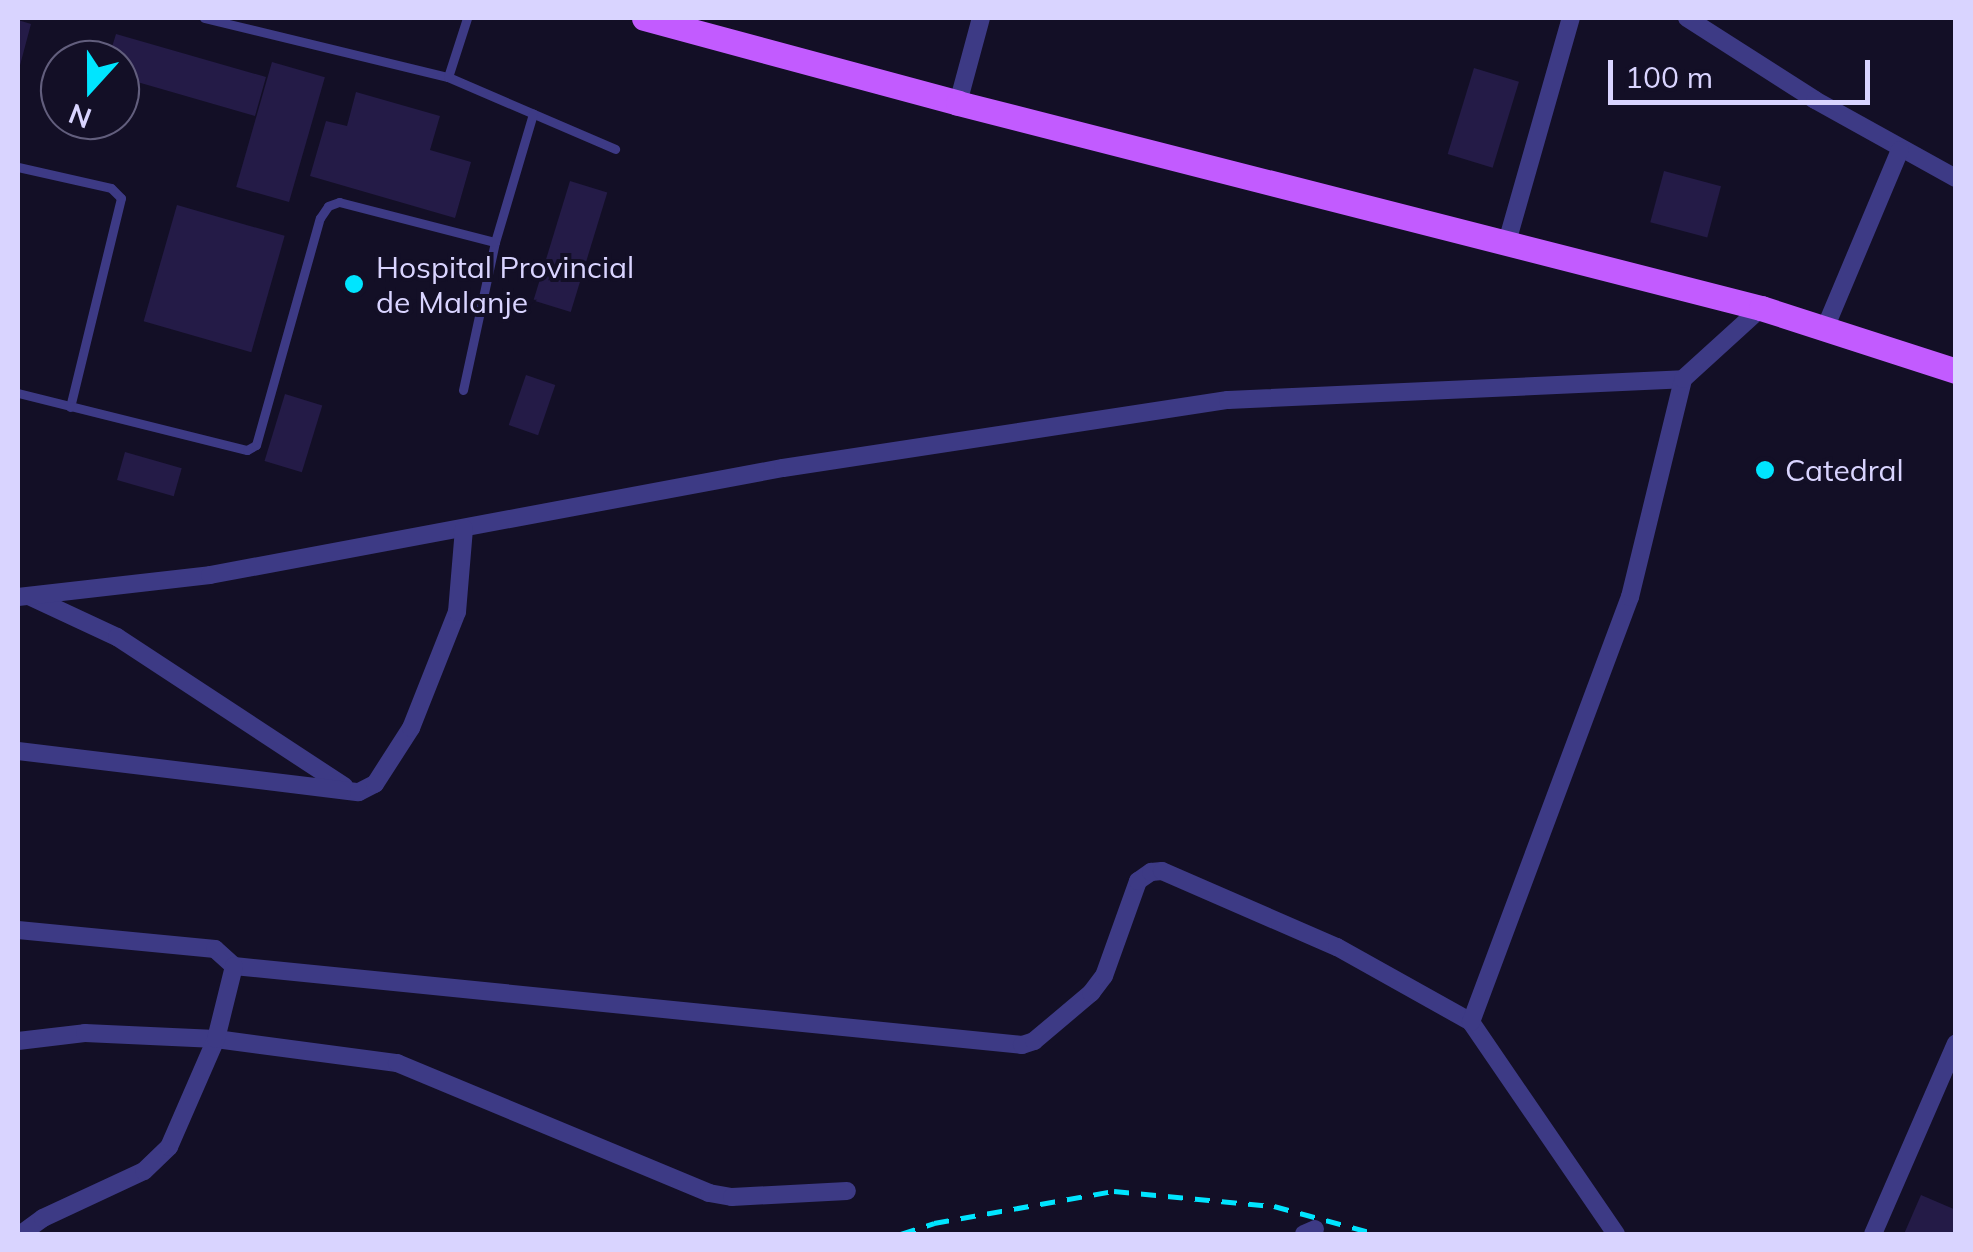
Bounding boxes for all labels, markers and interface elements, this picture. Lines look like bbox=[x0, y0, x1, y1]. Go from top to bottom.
north arrow bbox=[40, 40, 140, 140]
scale bar bbox=[1613, 40, 1876, 102]
text: 100 m bbox=[1625, 58, 1713, 96]
text: N bbox=[64, 96, 96, 137]
place label: Hospital Provincial de Malanje bbox=[376, 249, 634, 320]
marker: Hospital Provincial de Malanje bbox=[341, 271, 367, 297]
place label: Catedral bbox=[1785, 452, 1904, 488]
marker: Catedral bbox=[1754, 459, 1776, 481]

